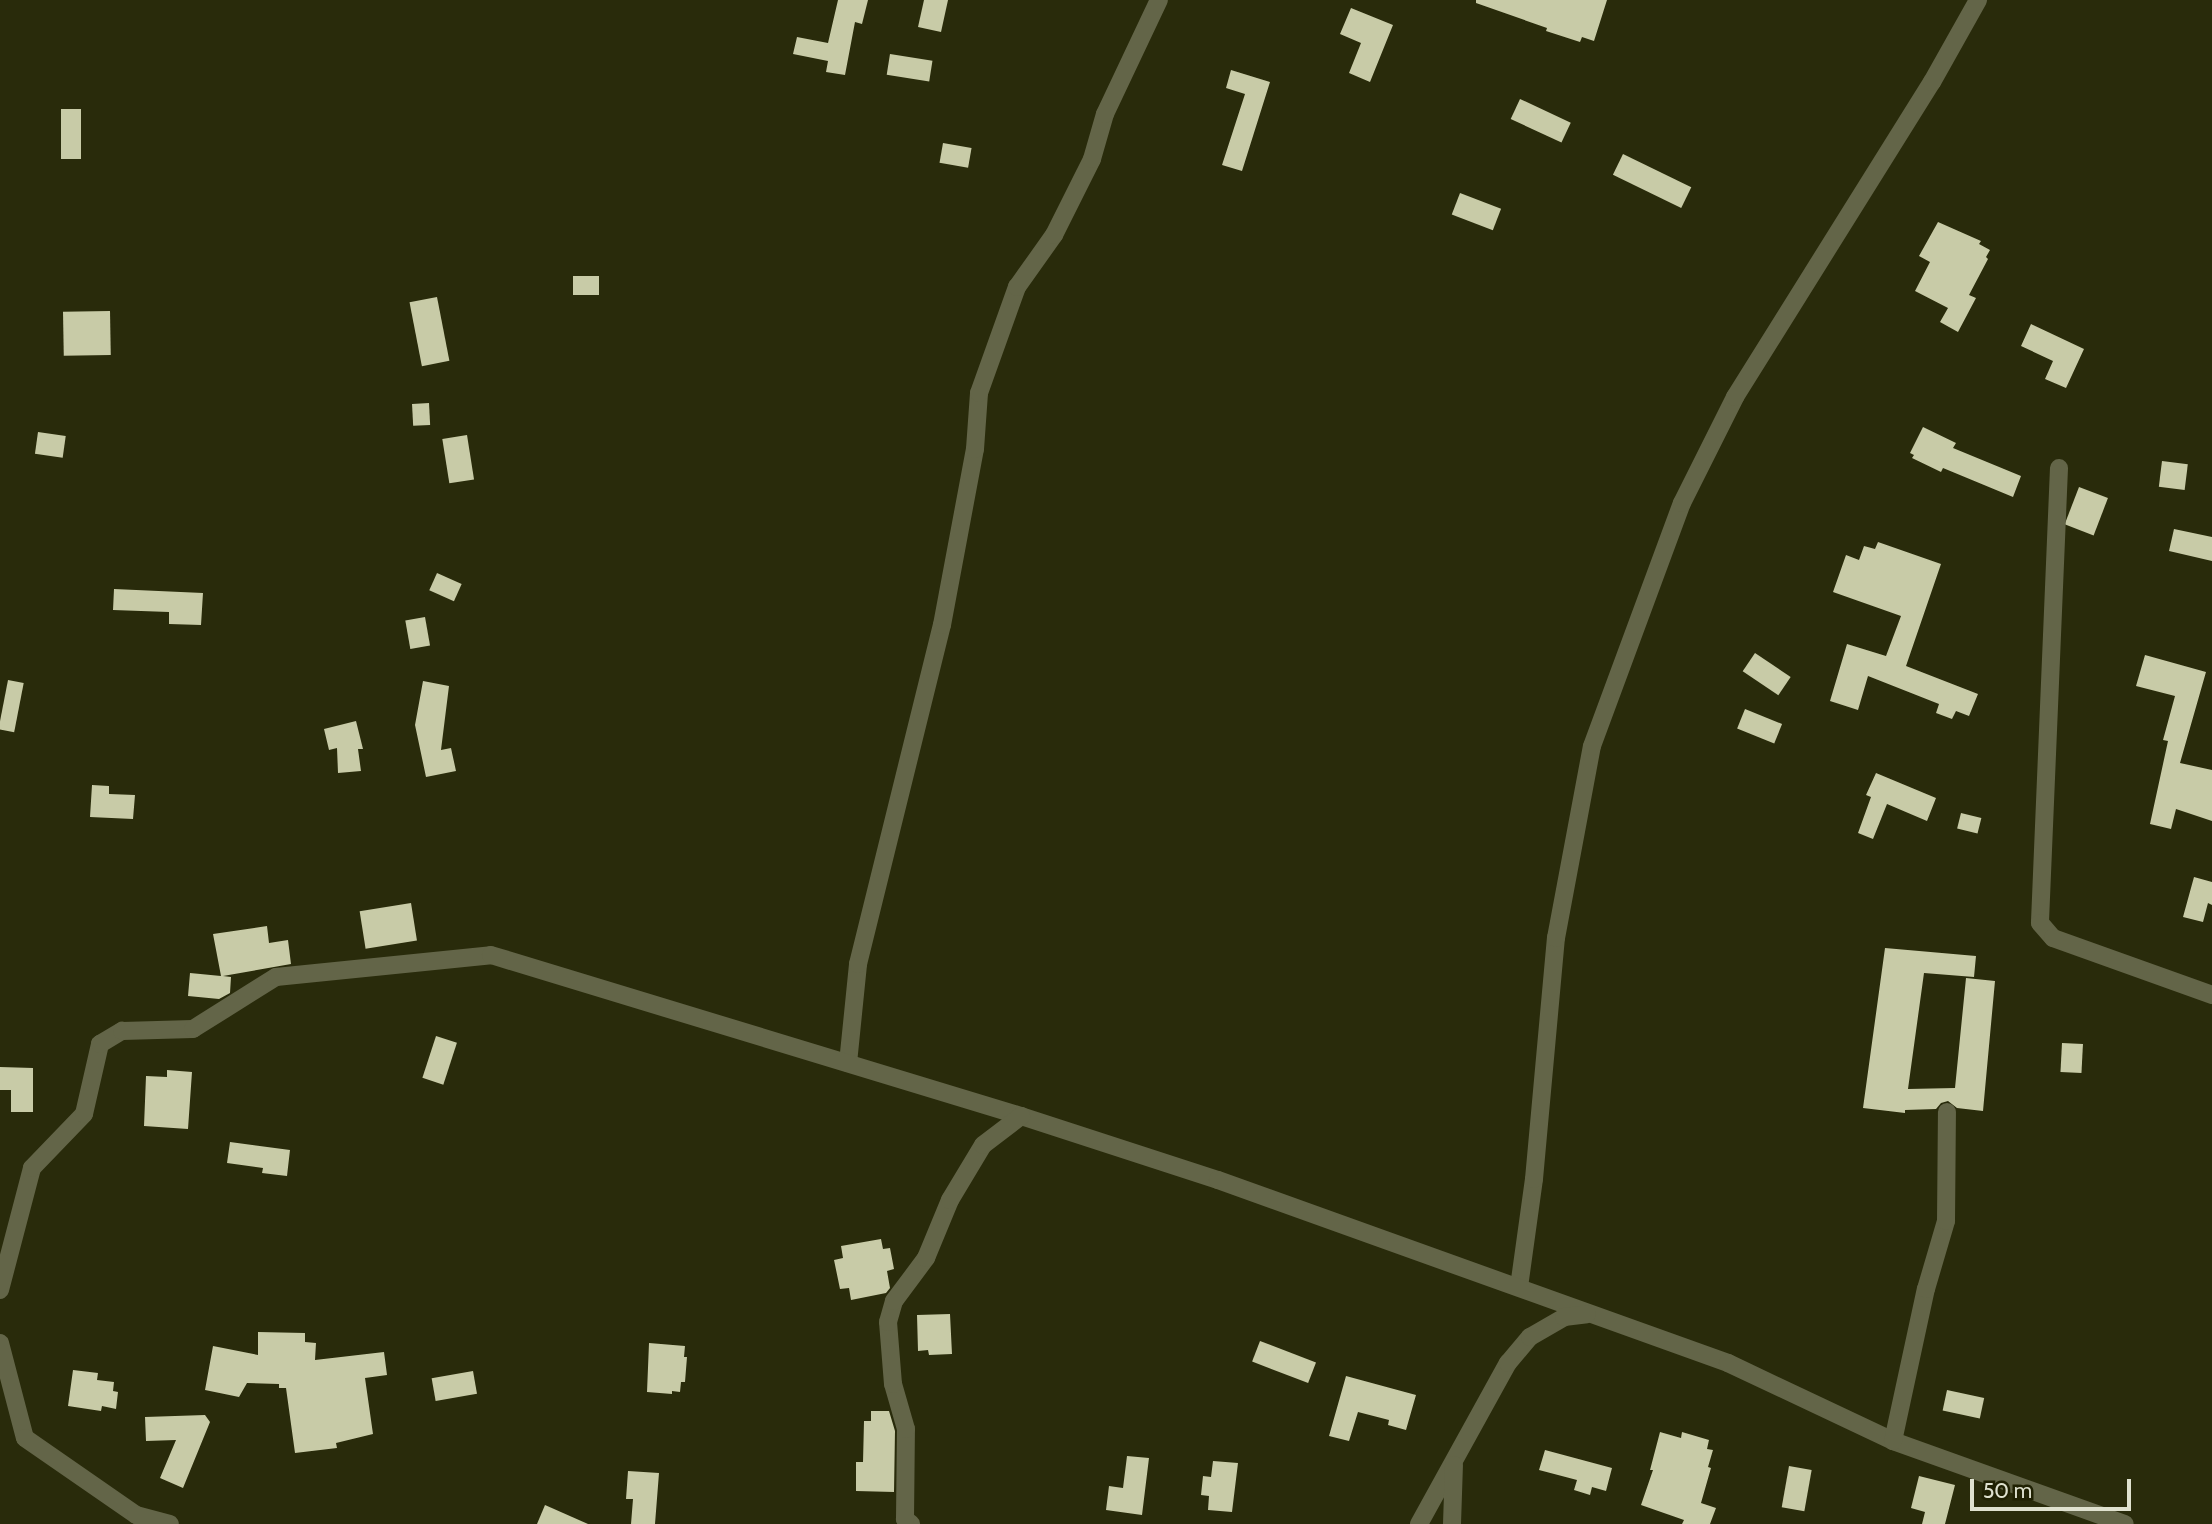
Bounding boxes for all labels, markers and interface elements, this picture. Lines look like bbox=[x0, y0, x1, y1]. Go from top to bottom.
scale bar bbox=[1974, 1464, 2135, 1508]
text: 50 m bbox=[1983, 1478, 2032, 1503]

